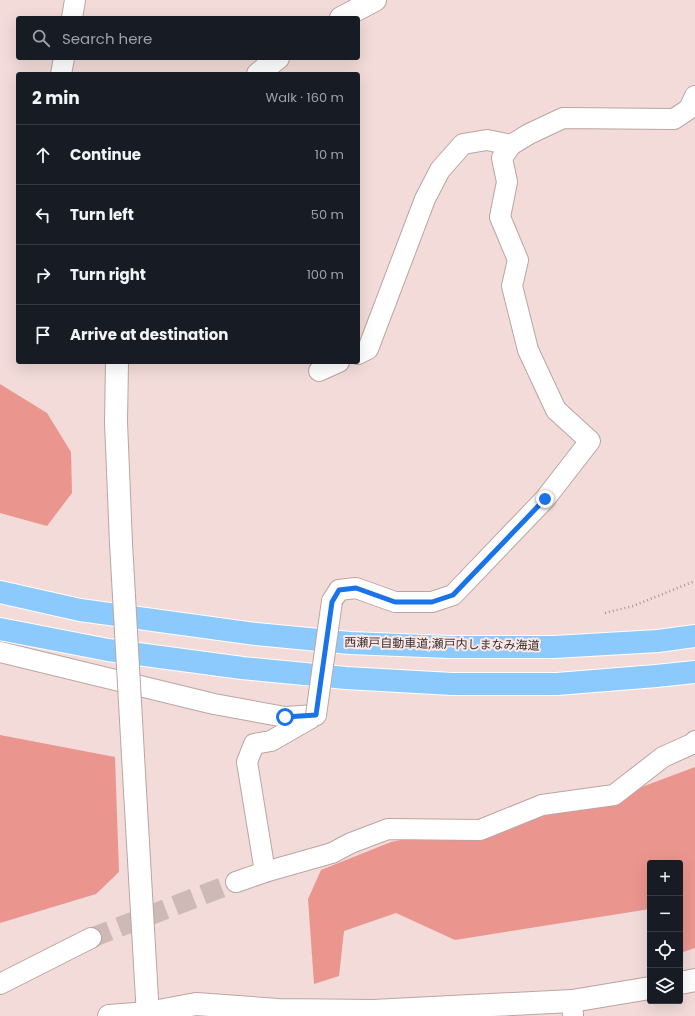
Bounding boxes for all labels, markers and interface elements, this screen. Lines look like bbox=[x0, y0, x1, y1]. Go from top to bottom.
search box bbox=[16, 16, 360, 60]
icon: search bbox=[30, 27, 52, 49]
text: Search here bbox=[62, 28, 152, 49]
text: 2 min bbox=[32, 86, 80, 110]
text: Walk · 160 m bbox=[265, 88, 344, 107]
icon: ahead bbox=[32, 144, 54, 166]
text: Continue bbox=[70, 144, 141, 165]
text: 10 m bbox=[315, 145, 344, 164]
icon: left bbox=[32, 204, 54, 226]
text: Turn left bbox=[70, 204, 134, 225]
text: 50 m bbox=[311, 205, 344, 224]
icon: right bbox=[32, 264, 54, 286]
text: Turn right bbox=[70, 264, 146, 285]
text: 100 m bbox=[307, 265, 344, 284]
icon: arrive bbox=[32, 324, 54, 346]
text: Arrive at destination bbox=[70, 324, 228, 345]
route end bbox=[536, 490, 554, 508]
street label: 西瀬戸自動車道;瀬戸内しまなみ海道 bbox=[344, 633, 540, 654]
route start bbox=[276, 708, 294, 726]
map controls bbox=[647, 860, 683, 1004]
button: + bbox=[647, 860, 683, 896]
button: − bbox=[647, 896, 683, 932]
button: locate bbox=[647, 932, 683, 968]
button: layers bbox=[647, 968, 683, 1004]

